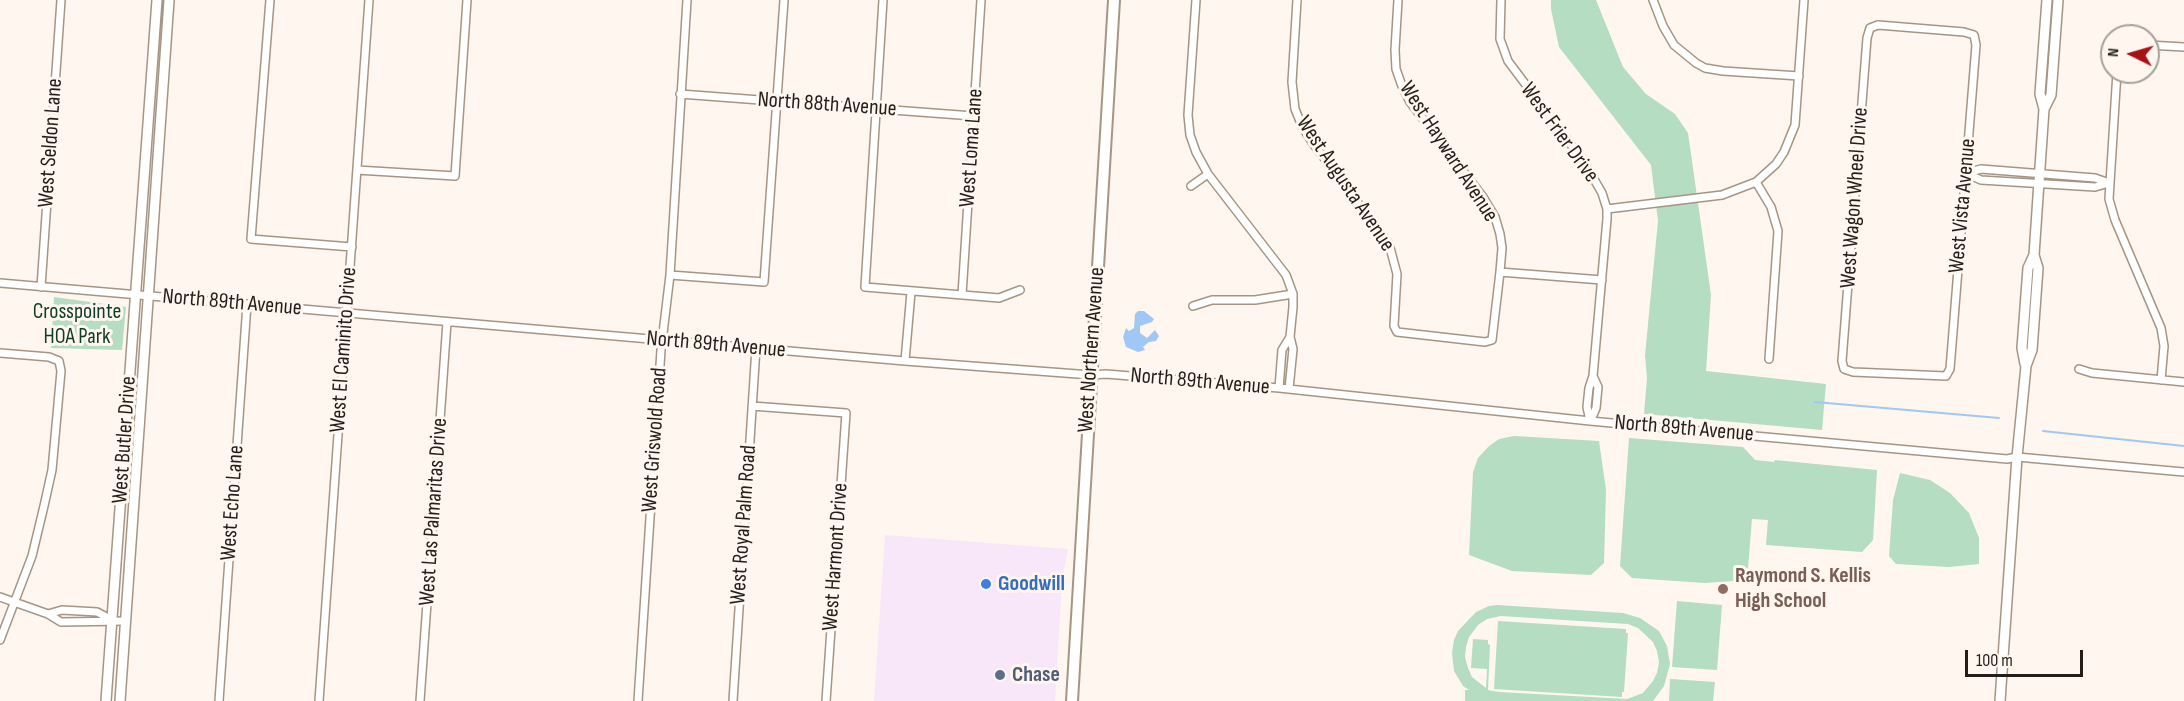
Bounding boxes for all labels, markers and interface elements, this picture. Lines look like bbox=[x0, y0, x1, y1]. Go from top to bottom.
north arrow bbox=[2100, 24, 2160, 84]
text: N bbox=[2104, 47, 2123, 58]
street label: West Hayward Avenue bbox=[1393, 77, 1503, 227]
street label: West Seldon Lane bbox=[33, 78, 69, 208]
street label: West Frier Drive bbox=[1514, 78, 1604, 188]
street label: North 88th Avenue bbox=[757, 87, 897, 123]
street label: West Loma Lane bbox=[955, 88, 989, 208]
street label: West Wagon Wheel Drive bbox=[1836, 107, 1874, 289]
street label: West Augusta Avenue bbox=[1290, 111, 1400, 257]
street label: West Vista Avenue bbox=[1944, 138, 1982, 274]
street label: West El Caminito Drive bbox=[325, 266, 363, 434]
street label: West Northern Avenue bbox=[1073, 266, 1111, 434]
street label: North 89th Avenue bbox=[161, 284, 303, 322]
park label: Crosspointe HOA Park bbox=[33, 299, 121, 350]
street label: North 89th Avenue bbox=[645, 326, 787, 364]
street label: North 89th Avenue bbox=[1129, 363, 1271, 401]
street label: West Griswold Road bbox=[637, 367, 673, 513]
street label: West Butler Drive bbox=[107, 375, 143, 505]
street label: North 89th Avenue bbox=[1613, 410, 1755, 448]
street label: West Las Palmaritas Drive bbox=[414, 417, 454, 607]
street label: West Echo Lane bbox=[216, 444, 250, 562]
street label: West Royal Palm Road bbox=[725, 444, 763, 606]
street label: West Harmont Drive bbox=[818, 482, 854, 632]
place label: Raymond S. Kellis High School bbox=[1735, 563, 1871, 614]
place label: Goodwill bbox=[998, 571, 1065, 597]
marker: Goodwill bbox=[979, 577, 993, 591]
marker: Raymond S. Kellis High School bbox=[1716, 582, 1730, 596]
scale bar bbox=[1968, 638, 2086, 676]
text: 100 m bbox=[1976, 650, 2013, 671]
place label: Chase bbox=[1012, 662, 1060, 688]
marker: Chase bbox=[993, 668, 1007, 682]

